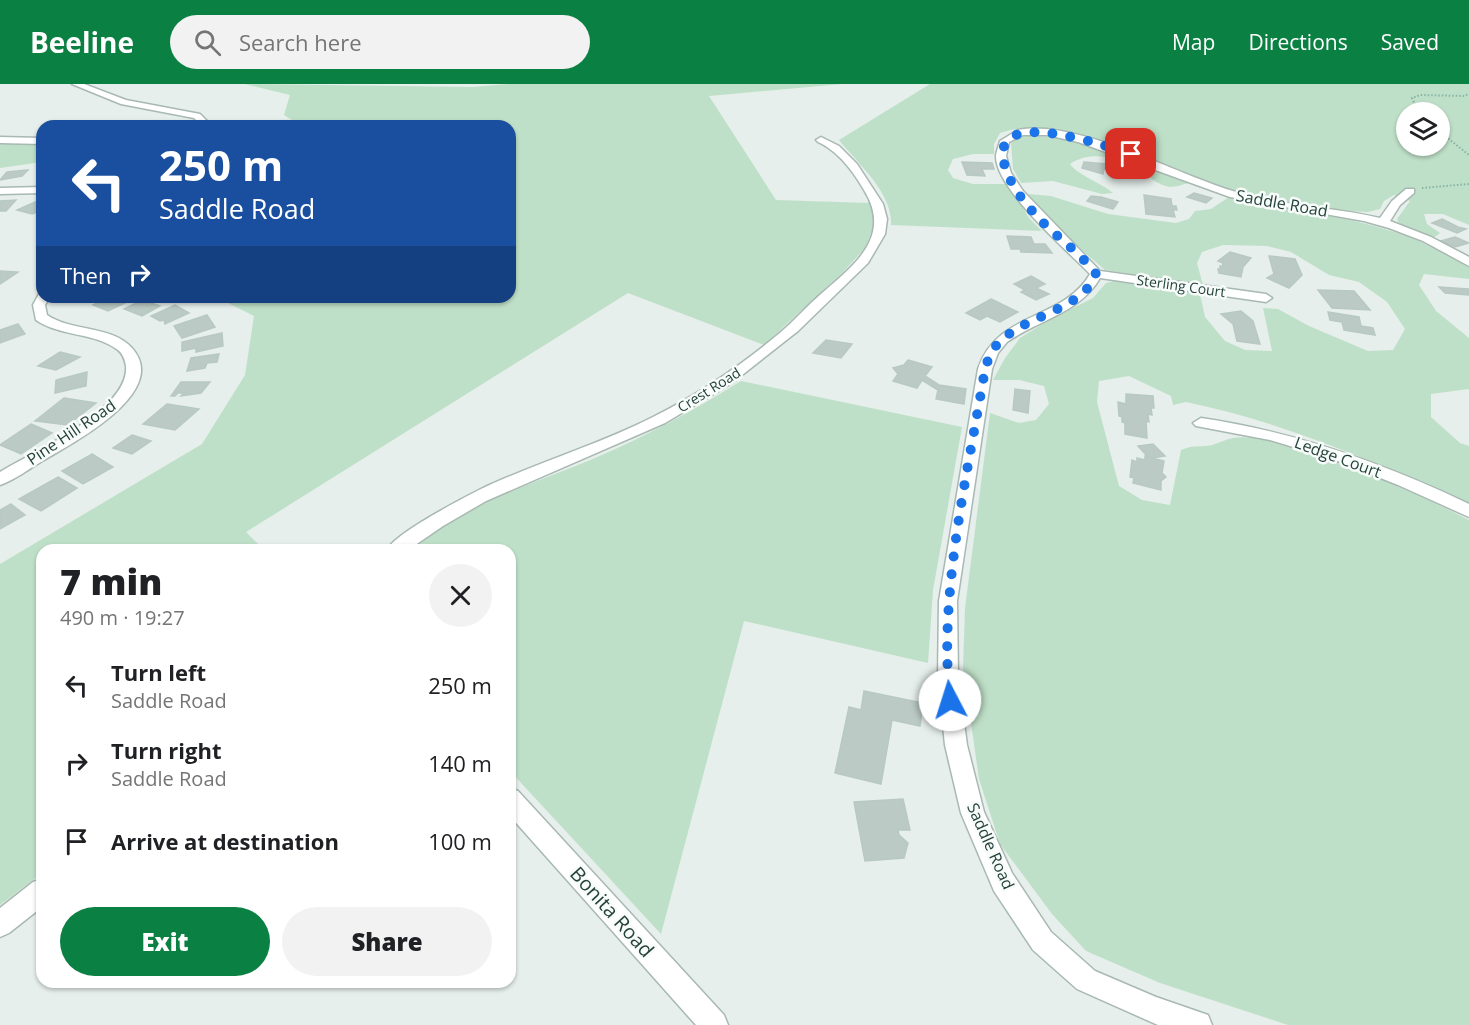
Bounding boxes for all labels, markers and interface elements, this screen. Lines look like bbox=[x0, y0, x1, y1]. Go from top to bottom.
search box bbox=[170, 15, 590, 69]
text: Beeline bbox=[30, 23, 134, 61]
icon: search bbox=[191, 26, 224, 59]
text: Search here bbox=[239, 27, 362, 57]
text: Map bbox=[1172, 28, 1215, 56]
text: Directions bbox=[1248, 28, 1348, 56]
text: Saved bbox=[1381, 28, 1439, 56]
map controls bbox=[1396, 102, 1450, 156]
button: layers bbox=[1396, 102, 1450, 156]
pin bbox=[1105, 128, 1156, 179]
text: 250 m bbox=[159, 136, 283, 193]
icon: arrive bbox=[1114, 137, 1147, 170]
icon: left bbox=[60, 144, 138, 222]
street label: Saddle Road bbox=[1234, 184, 1330, 222]
text: Saddle Road bbox=[159, 190, 315, 227]
icon: right bbox=[123, 258, 156, 291]
text: Then bbox=[60, 260, 111, 290]
street label: Sterling Court bbox=[1135, 270, 1227, 301]
street label: Crest Road bbox=[674, 363, 744, 416]
street label: Pine Hill Road bbox=[22, 394, 120, 470]
street label: Ledge Court bbox=[1292, 431, 1385, 483]
text: 7 min bbox=[60, 557, 162, 606]
button: close bbox=[429, 564, 492, 627]
text: 490 m · 19:27 bbox=[60, 604, 185, 631]
text: Turn left bbox=[111, 657, 206, 687]
position arrow bbox=[918, 668, 982, 732]
icon: left bbox=[60, 669, 93, 702]
text: 250 m bbox=[428, 670, 492, 700]
text: Saddle Road bbox=[111, 687, 227, 714]
text: Turn right bbox=[111, 735, 222, 765]
icon: right bbox=[60, 747, 93, 780]
text: 140 m bbox=[428, 748, 492, 778]
text: Saddle Road bbox=[111, 765, 227, 792]
street label: Saddle Road bbox=[962, 799, 1020, 893]
icon: arrive bbox=[60, 825, 93, 858]
text: Arrive at destination bbox=[111, 826, 339, 856]
text: 100 m bbox=[428, 826, 492, 856]
street label: Bonita Road bbox=[564, 860, 660, 963]
button: Exit bbox=[60, 907, 270, 976]
button: Share bbox=[282, 907, 492, 976]

